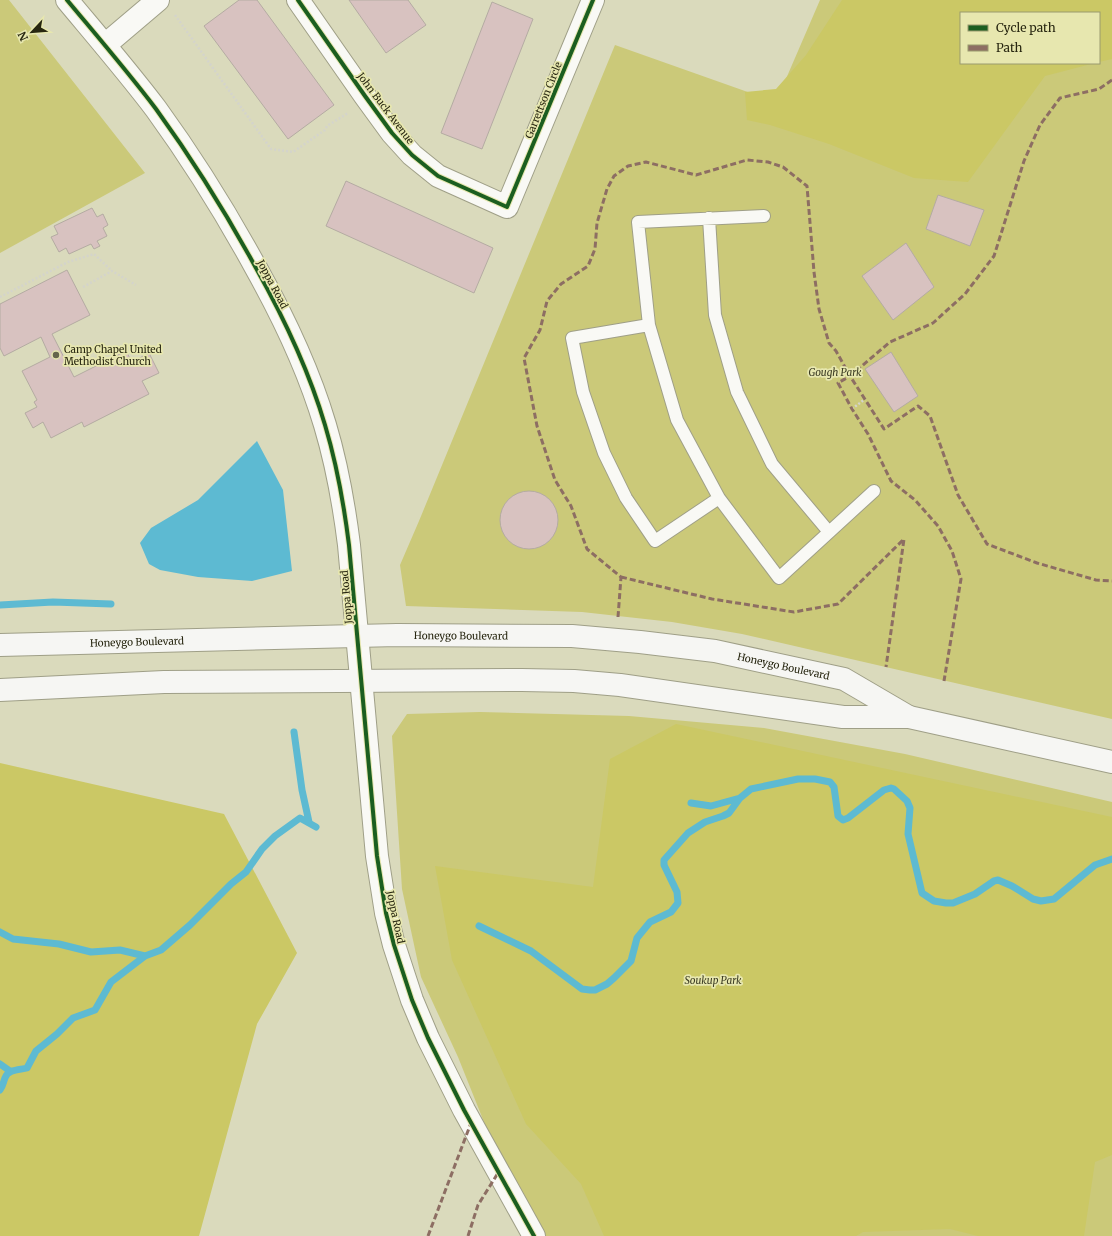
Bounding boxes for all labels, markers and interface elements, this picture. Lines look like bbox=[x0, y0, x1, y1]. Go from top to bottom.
north arrow bbox=[12, 12, 52, 52]
legend bbox=[960, 12, 1100, 64]
text: Cycle path bbox=[996, 20, 1056, 35]
text: N bbox=[15, 29, 31, 43]
text: Path bbox=[996, 40, 1022, 55]
street label: Garrettson Circle bbox=[522, 60, 565, 140]
street label: John Buck Avenue bbox=[354, 69, 417, 147]
street label: Joppa Road bbox=[254, 257, 291, 311]
place label: Camp Chapel United Methodist Church bbox=[64, 343, 162, 368]
marker: Camp Chapel United Methodist Church bbox=[51, 350, 61, 360]
park label: Gough Park bbox=[809, 366, 862, 379]
street label: Joppa Road bbox=[338, 570, 355, 625]
street label: Honeygo Boulevard bbox=[414, 629, 508, 643]
street label: Honeygo Boulevard bbox=[90, 634, 184, 650]
street label: Honeygo Boulevard bbox=[736, 650, 831, 683]
street label: Joppa Road bbox=[383, 889, 407, 945]
park label: Soukup Park bbox=[684, 974, 742, 987]

